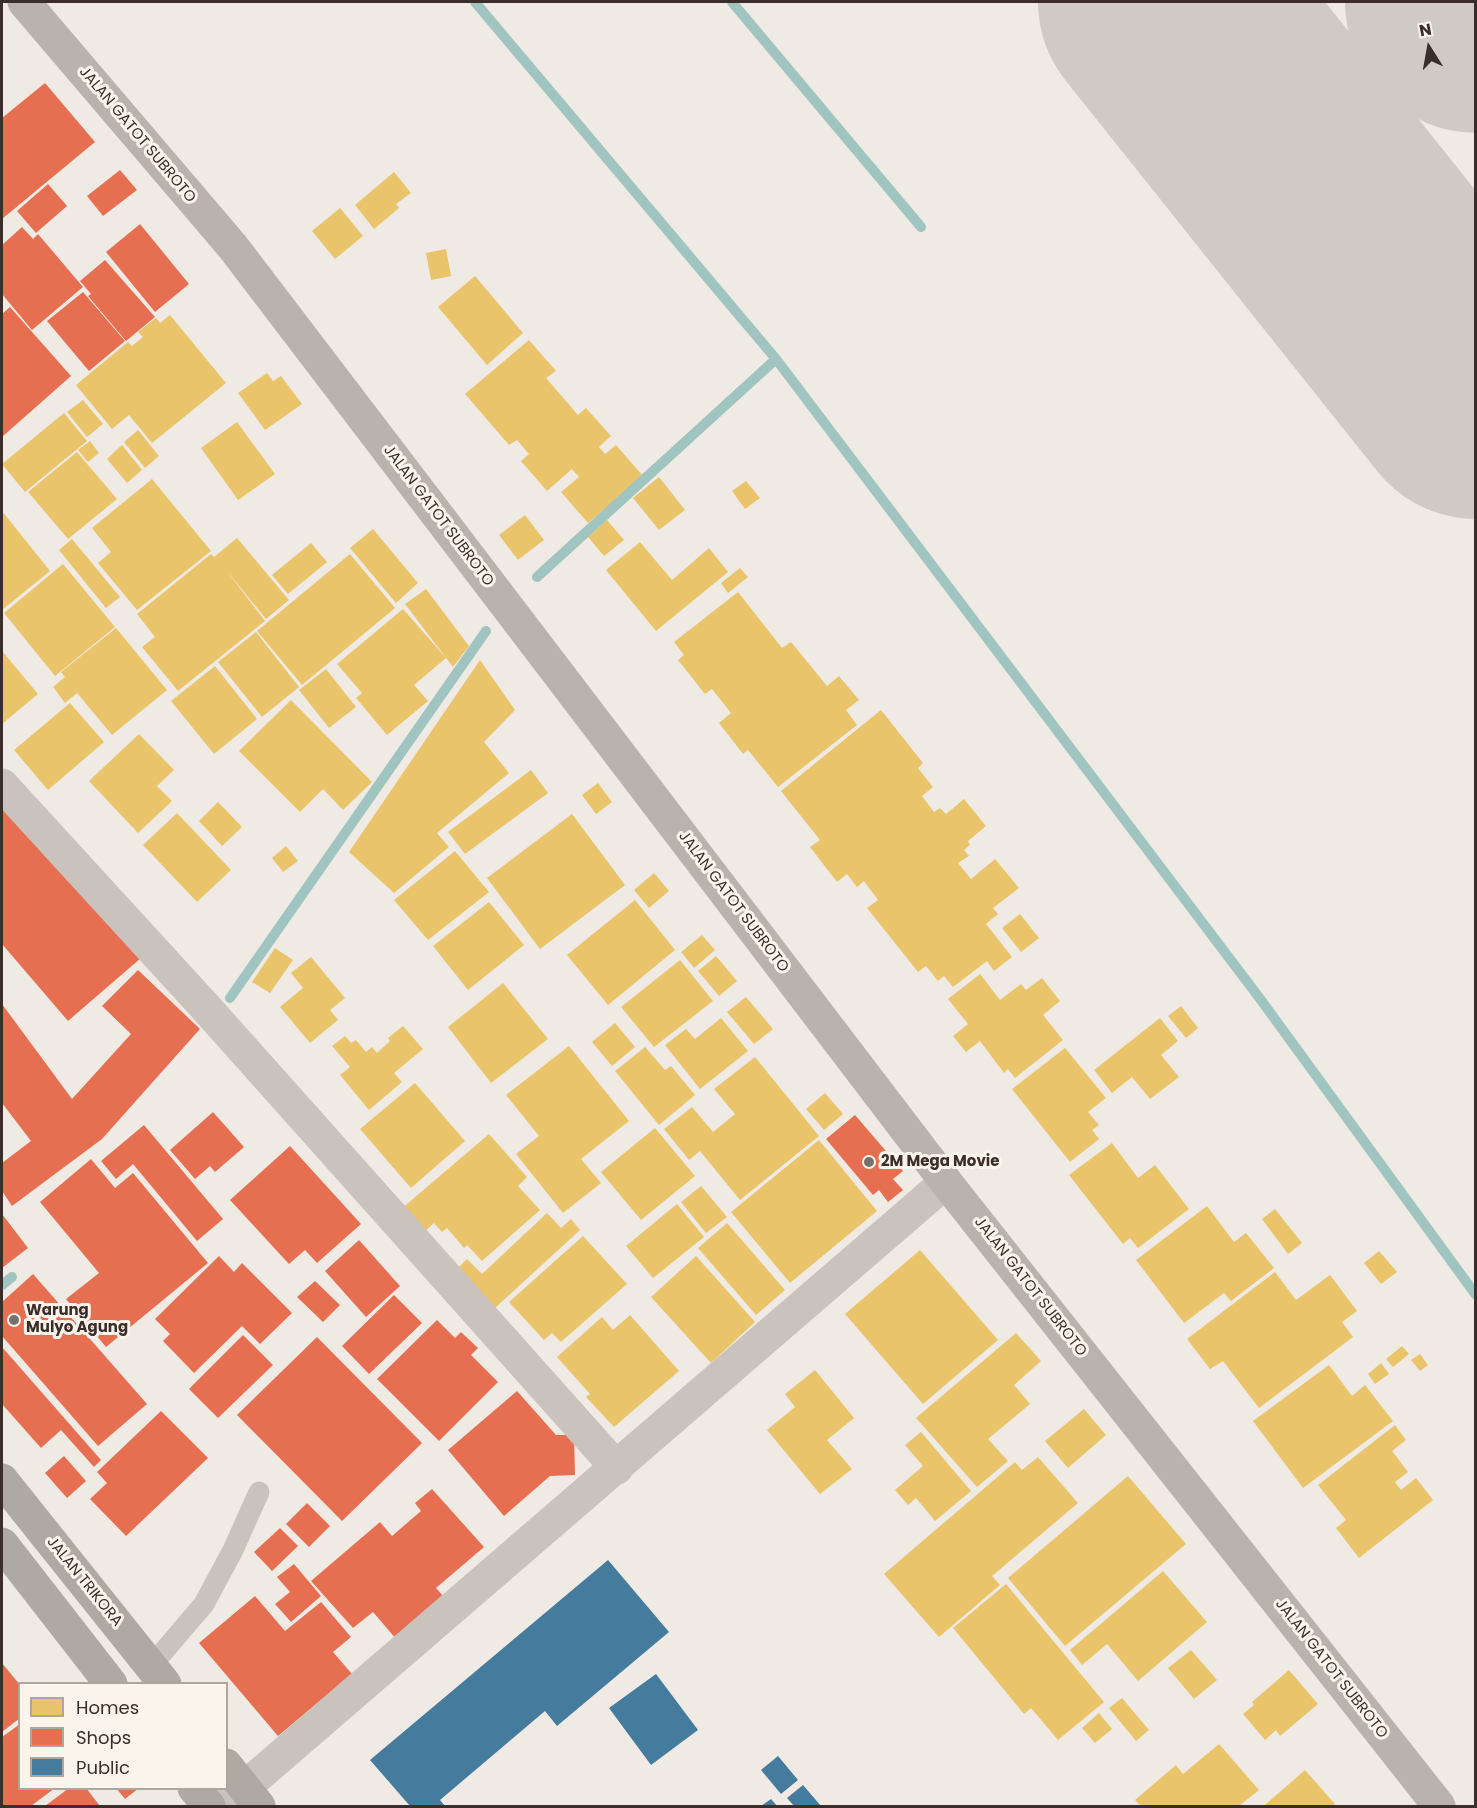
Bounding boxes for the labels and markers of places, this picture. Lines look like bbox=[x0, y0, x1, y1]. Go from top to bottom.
place label: 2M Mega Movie bbox=[881, 1153, 999, 1171]
marker: 2M Mega Movie bbox=[862, 1155, 876, 1169]
place label: Warung Mulyo Agung bbox=[26, 1302, 128, 1337]
marker: Warung Mulyo Agung bbox=[7, 1313, 21, 1327]

